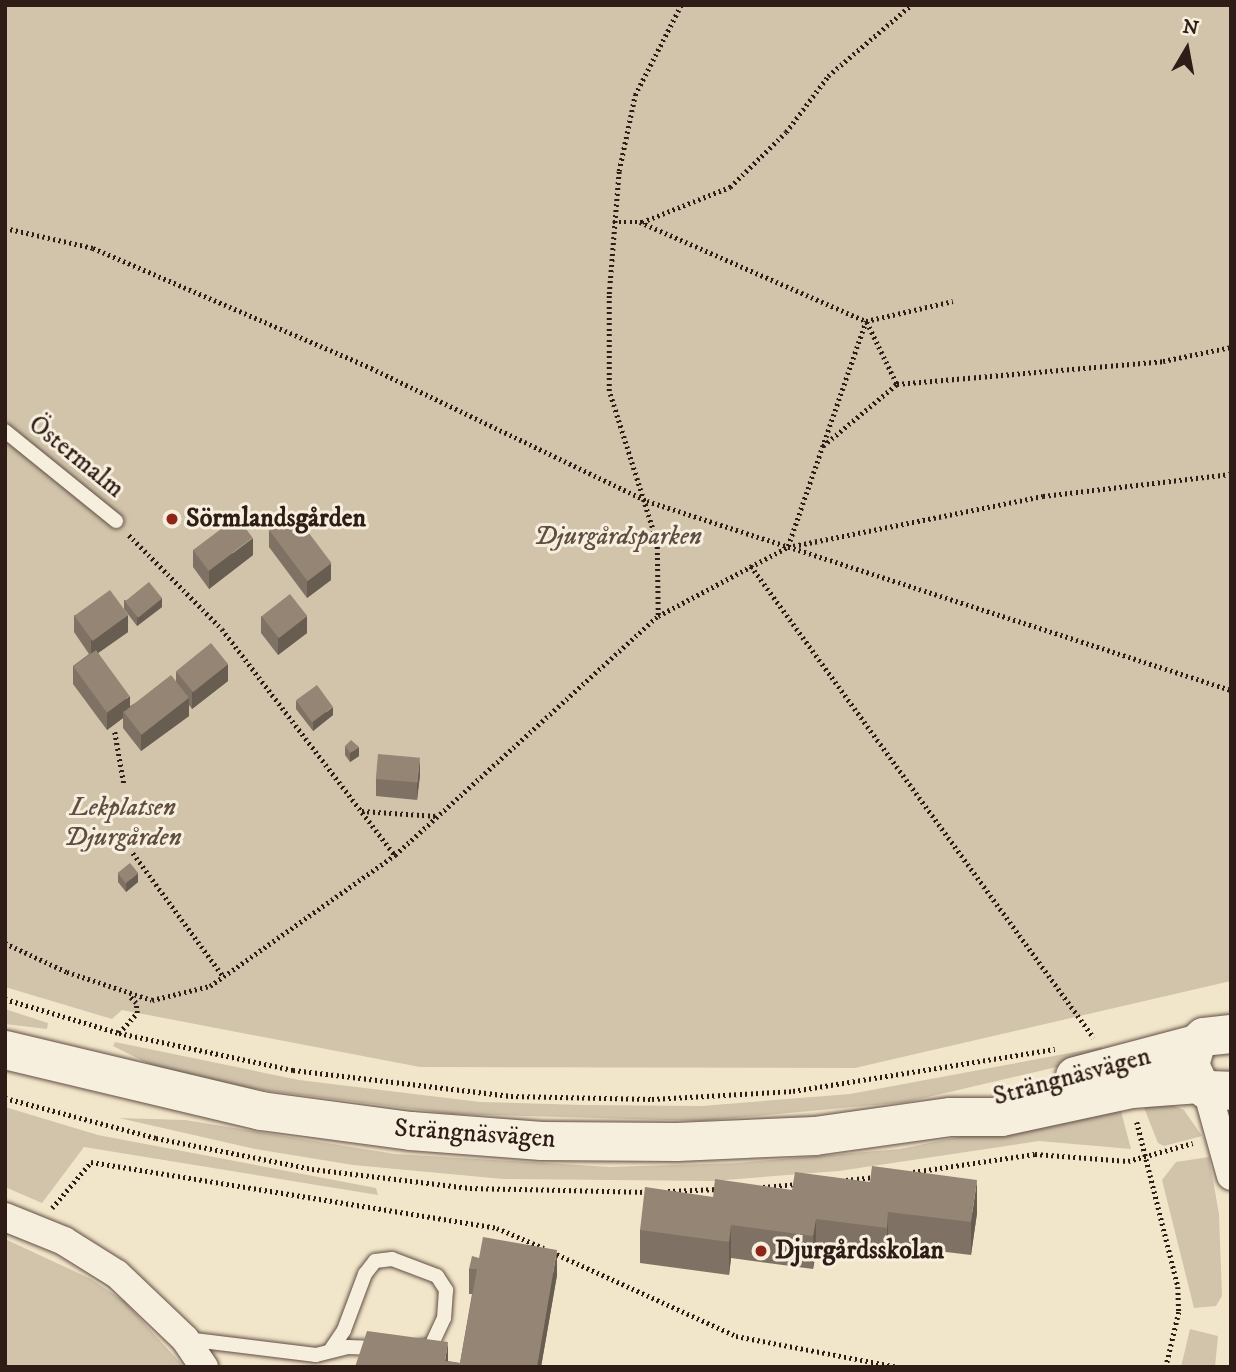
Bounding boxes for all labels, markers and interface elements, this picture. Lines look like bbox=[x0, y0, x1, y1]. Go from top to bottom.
north arrow bbox=[1152, 14, 1222, 84]
text: N bbox=[1181, 15, 1200, 41]
street label: Östermalm bbox=[22, 409, 130, 505]
place label: Sörmlandsgården bbox=[186, 503, 366, 535]
marker: Sörmlandsgården bbox=[164, 511, 180, 527]
park label: Djurgårdsparken bbox=[534, 521, 702, 553]
park label: Lekplatsen Djurgården bbox=[64, 792, 182, 854]
street label: Strängnäsvägen bbox=[990, 1041, 1154, 1113]
street label: Strängnäsvägen bbox=[393, 1113, 557, 1155]
place label: Djurgårdsskolan bbox=[775, 1235, 944, 1267]
marker: Djurgårdsskolan bbox=[753, 1243, 769, 1259]

